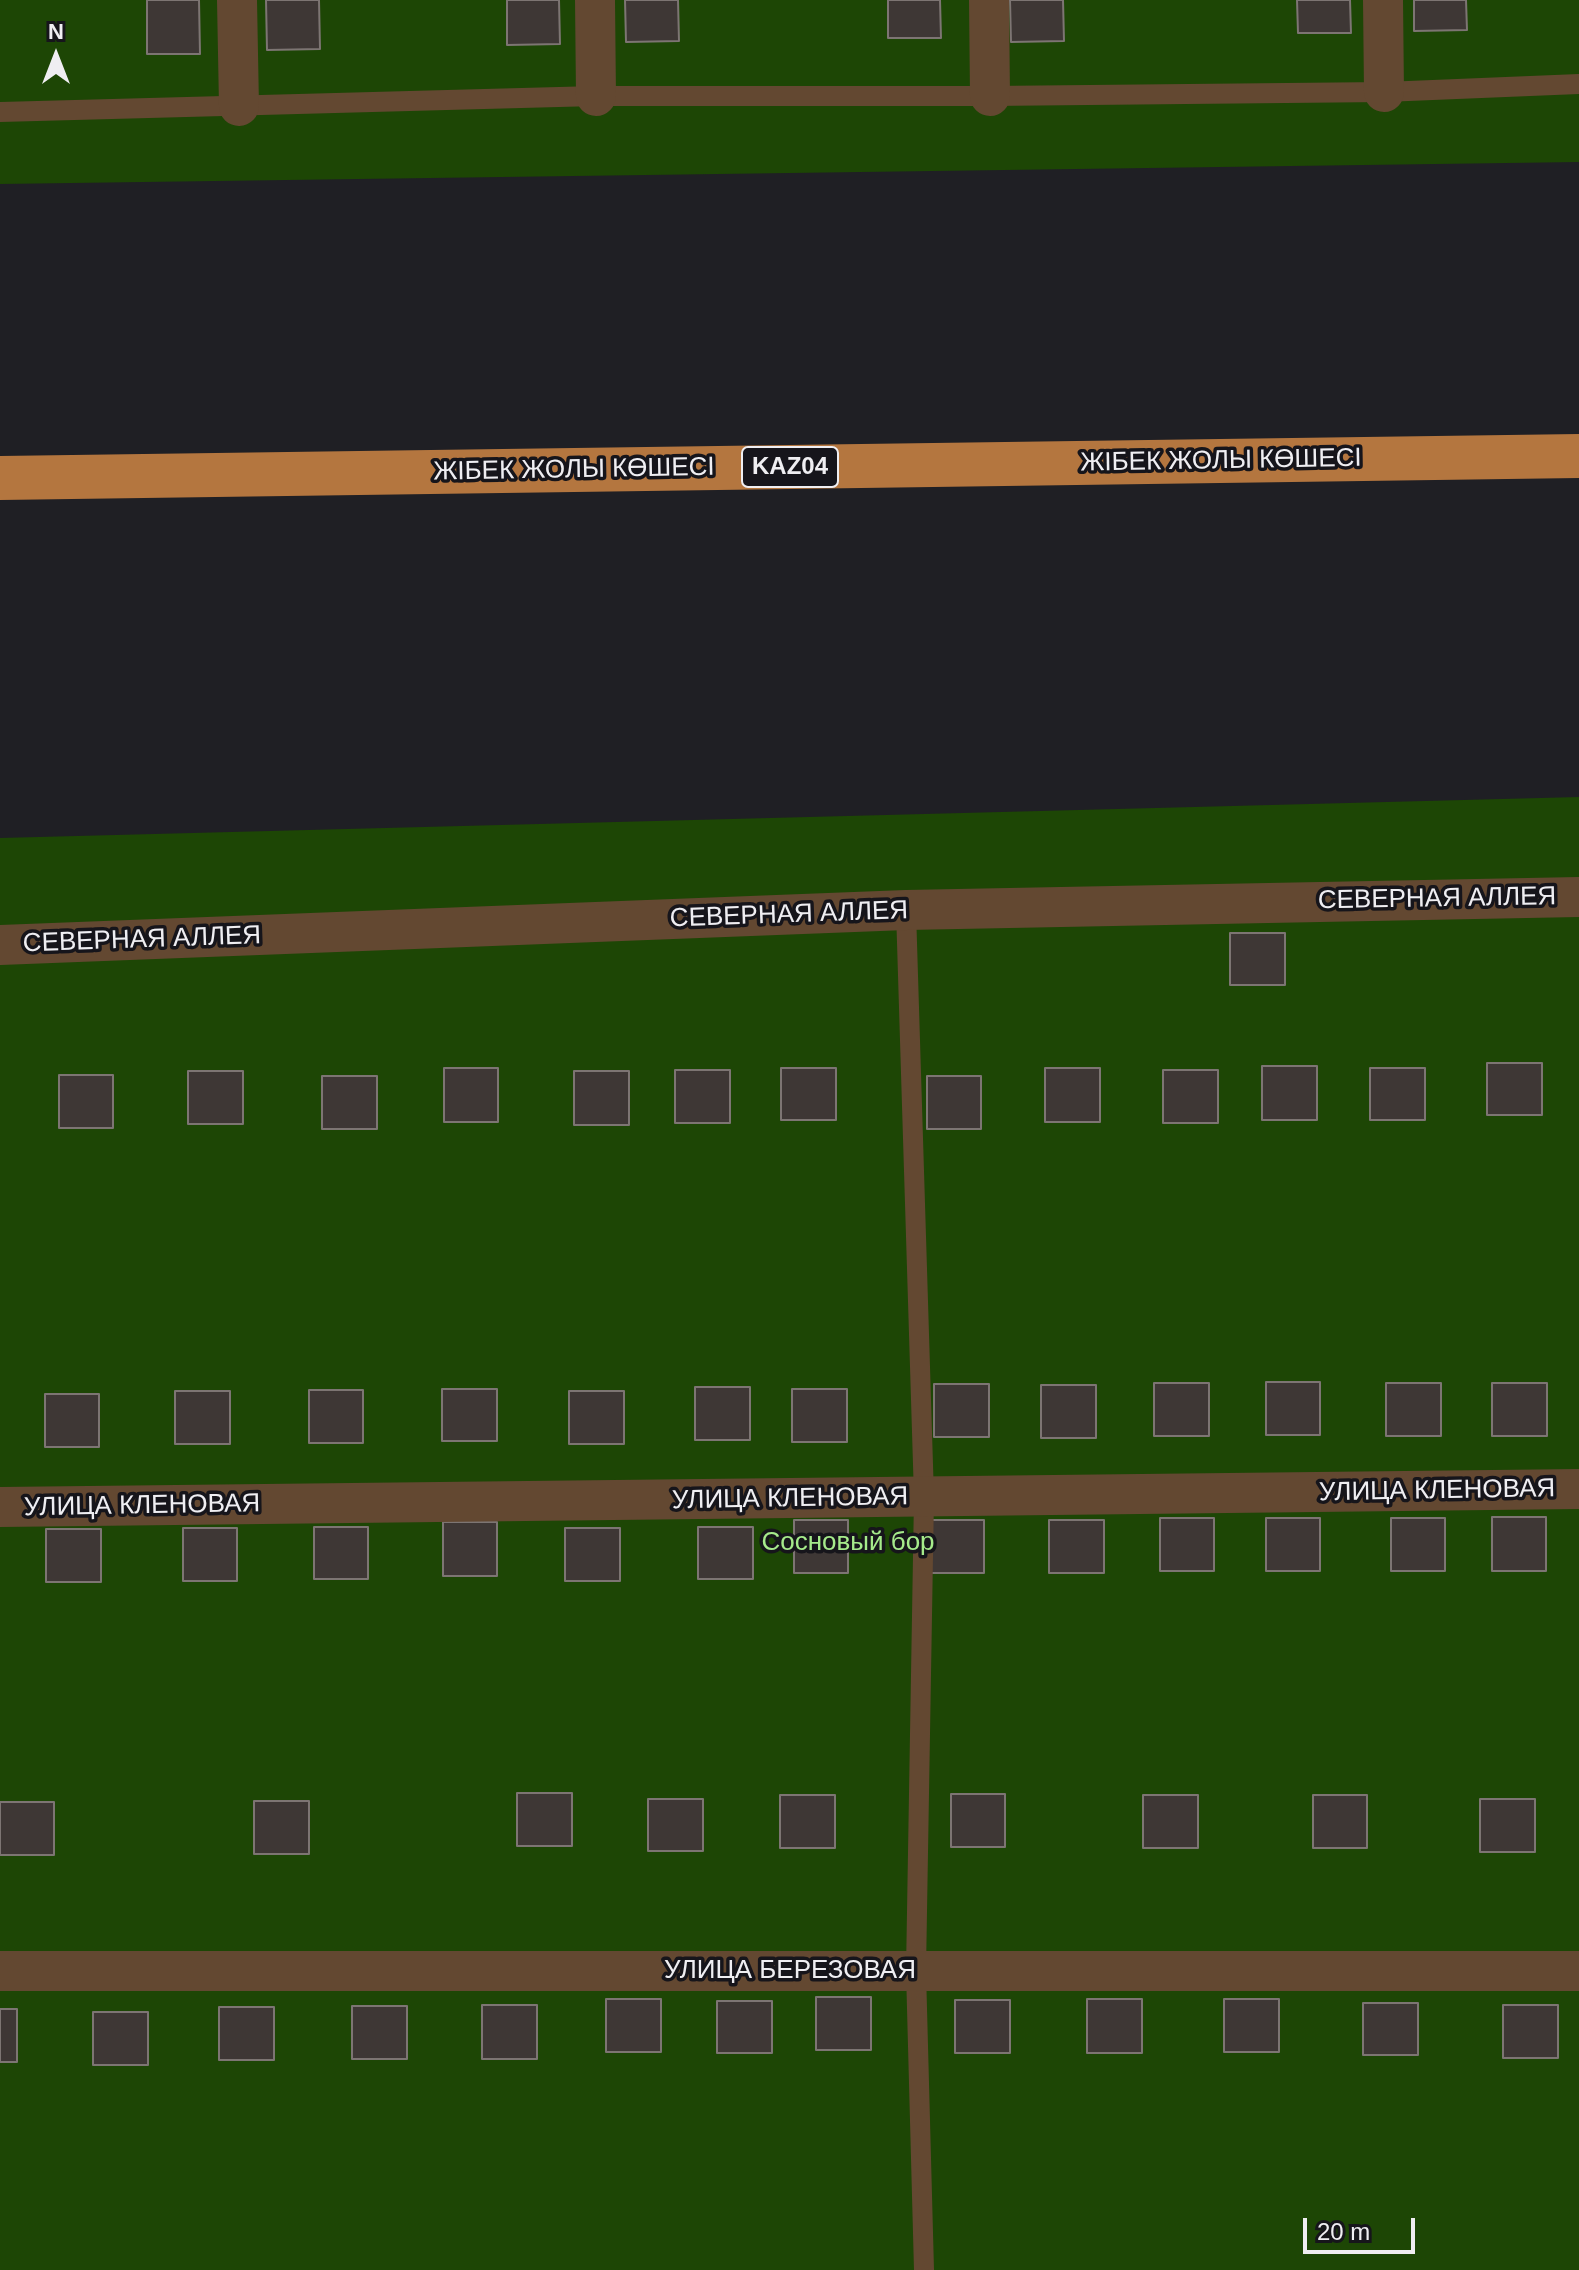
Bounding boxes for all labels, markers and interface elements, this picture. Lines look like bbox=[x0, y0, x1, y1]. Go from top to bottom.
north arrow bbox=[16, 16, 96, 96]
text: N bbox=[48, 19, 64, 44]
street label: ЖІБЕК ЖОЛЫ КӨШЕСІ bbox=[1080, 443, 1362, 479]
road number: KАZ04 bbox=[742, 447, 838, 487]
street label: ЖІБЕК ЖОЛЫ КӨШЕСІ bbox=[433, 452, 715, 488]
street label: СЕВЕРНАЯ АЛЛЕЯ bbox=[1318, 881, 1556, 917]
street label: СЕВЕРНАЯ АЛЛЕЯ bbox=[669, 895, 909, 935]
street label: СЕВЕРНАЯ АЛЛЕЯ bbox=[22, 920, 262, 960]
street label: УЛИЦА КЛЕНОВАЯ bbox=[1319, 1473, 1555, 1509]
street label: УЛИЦА КЛЕНОВАЯ bbox=[672, 1481, 908, 1517]
street label: УЛИЦА КЛЕНОВАЯ bbox=[24, 1488, 260, 1524]
park label: Сосновый бор bbox=[761, 1527, 935, 1559]
street label: УЛИЦА БЕРЕЗОВАЯ bbox=[664, 1955, 916, 1987]
scale bar bbox=[1307, 2202, 1419, 2252]
text: 20 m bbox=[1317, 2218, 1370, 2245]

